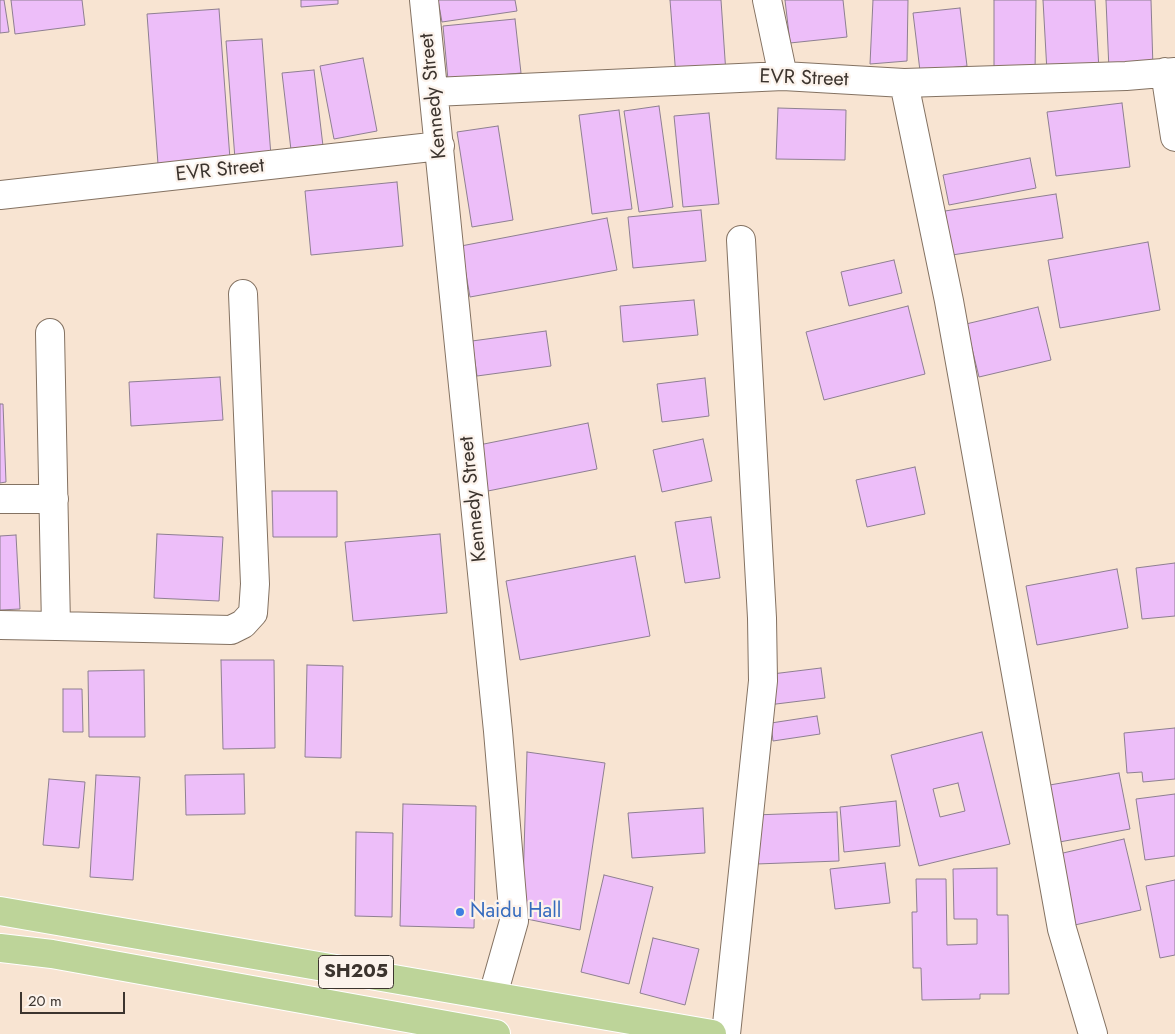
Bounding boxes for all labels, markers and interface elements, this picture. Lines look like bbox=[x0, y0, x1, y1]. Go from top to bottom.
street label: Kennedy Street bbox=[415, 32, 453, 160]
street label: EVR Street bbox=[759, 65, 849, 93]
street label: EVR Street bbox=[174, 154, 266, 188]
street label: Kennedy Street bbox=[455, 435, 493, 563]
place label: Naidu Hall bbox=[470, 900, 561, 924]
marker: Naidu Hall bbox=[454, 906, 466, 918]
road number: SH205 bbox=[318, 956, 394, 989]
scale bar bbox=[22, 982, 128, 1014]
text: 20 m bbox=[28, 990, 62, 1012]

